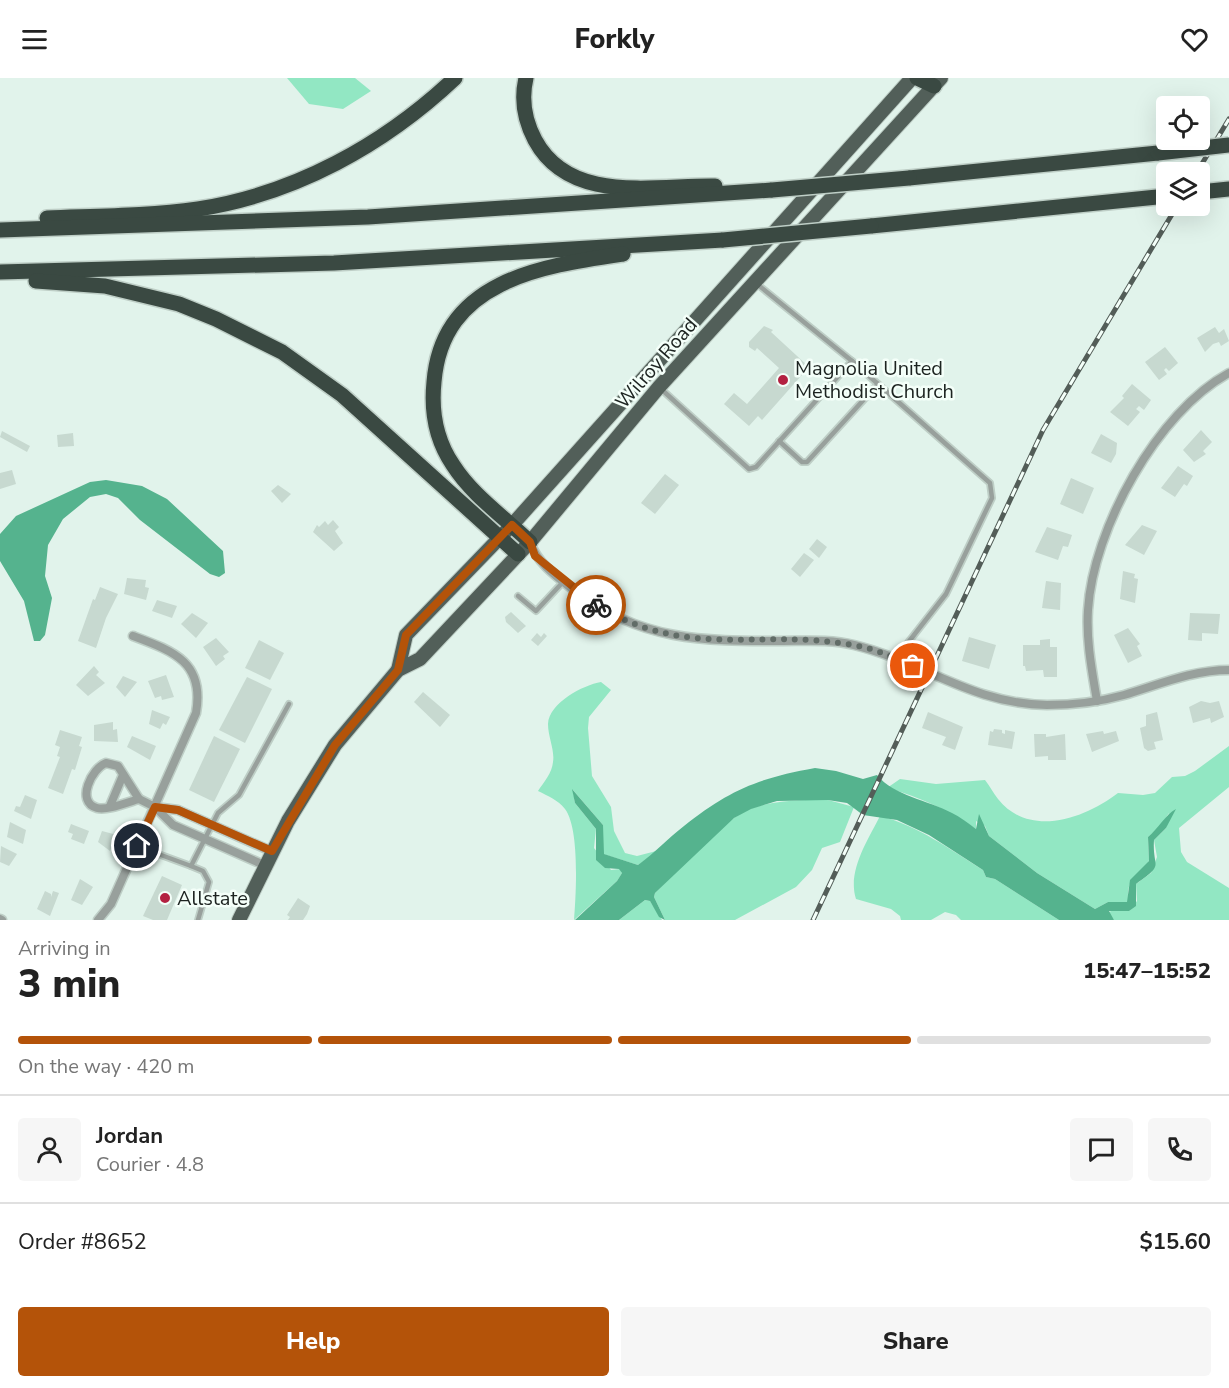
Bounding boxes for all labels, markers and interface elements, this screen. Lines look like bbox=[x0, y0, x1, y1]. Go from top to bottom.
text: Forkly bbox=[574, 21, 655, 58]
icon: menu bbox=[18, 23, 51, 56]
icon: heart bbox=[1178, 23, 1211, 56]
map controls bbox=[1156, 96, 1210, 216]
button: locate bbox=[1156, 96, 1210, 150]
button: layers bbox=[1156, 162, 1210, 216]
street label: Wilroy Road bbox=[609, 312, 703, 415]
place label: Magnolia United Methodist Church bbox=[795, 355, 954, 405]
marker: Magnolia United Methodist Church bbox=[776, 373, 790, 387]
courier bbox=[566, 575, 626, 635]
icon: bike bbox=[580, 589, 613, 622]
pin bbox=[887, 640, 938, 691]
icon: bag bbox=[896, 649, 929, 682]
pin bbox=[111, 820, 162, 871]
icon: home bbox=[120, 829, 153, 862]
place label: Allstate bbox=[177, 885, 248, 912]
marker: Allstate bbox=[158, 891, 172, 905]
text: Arriving in bbox=[18, 935, 111, 962]
text: 15:47–15:52 bbox=[1083, 956, 1211, 986]
text: 3 min bbox=[18, 958, 121, 1011]
text: On the way · 420 m bbox=[18, 1053, 194, 1080]
button: person bbox=[18, 1118, 81, 1181]
button: chat bbox=[1070, 1118, 1133, 1181]
button: phone bbox=[1148, 1118, 1211, 1181]
text: Jordan bbox=[96, 1121, 163, 1151]
text: Courier · 4.8 bbox=[96, 1151, 204, 1178]
text: Order #8652 bbox=[18, 1227, 147, 1257]
text: $15.60 bbox=[1140, 1227, 1211, 1257]
button: Help bbox=[18, 1307, 609, 1376]
button: Share bbox=[621, 1307, 1211, 1376]

